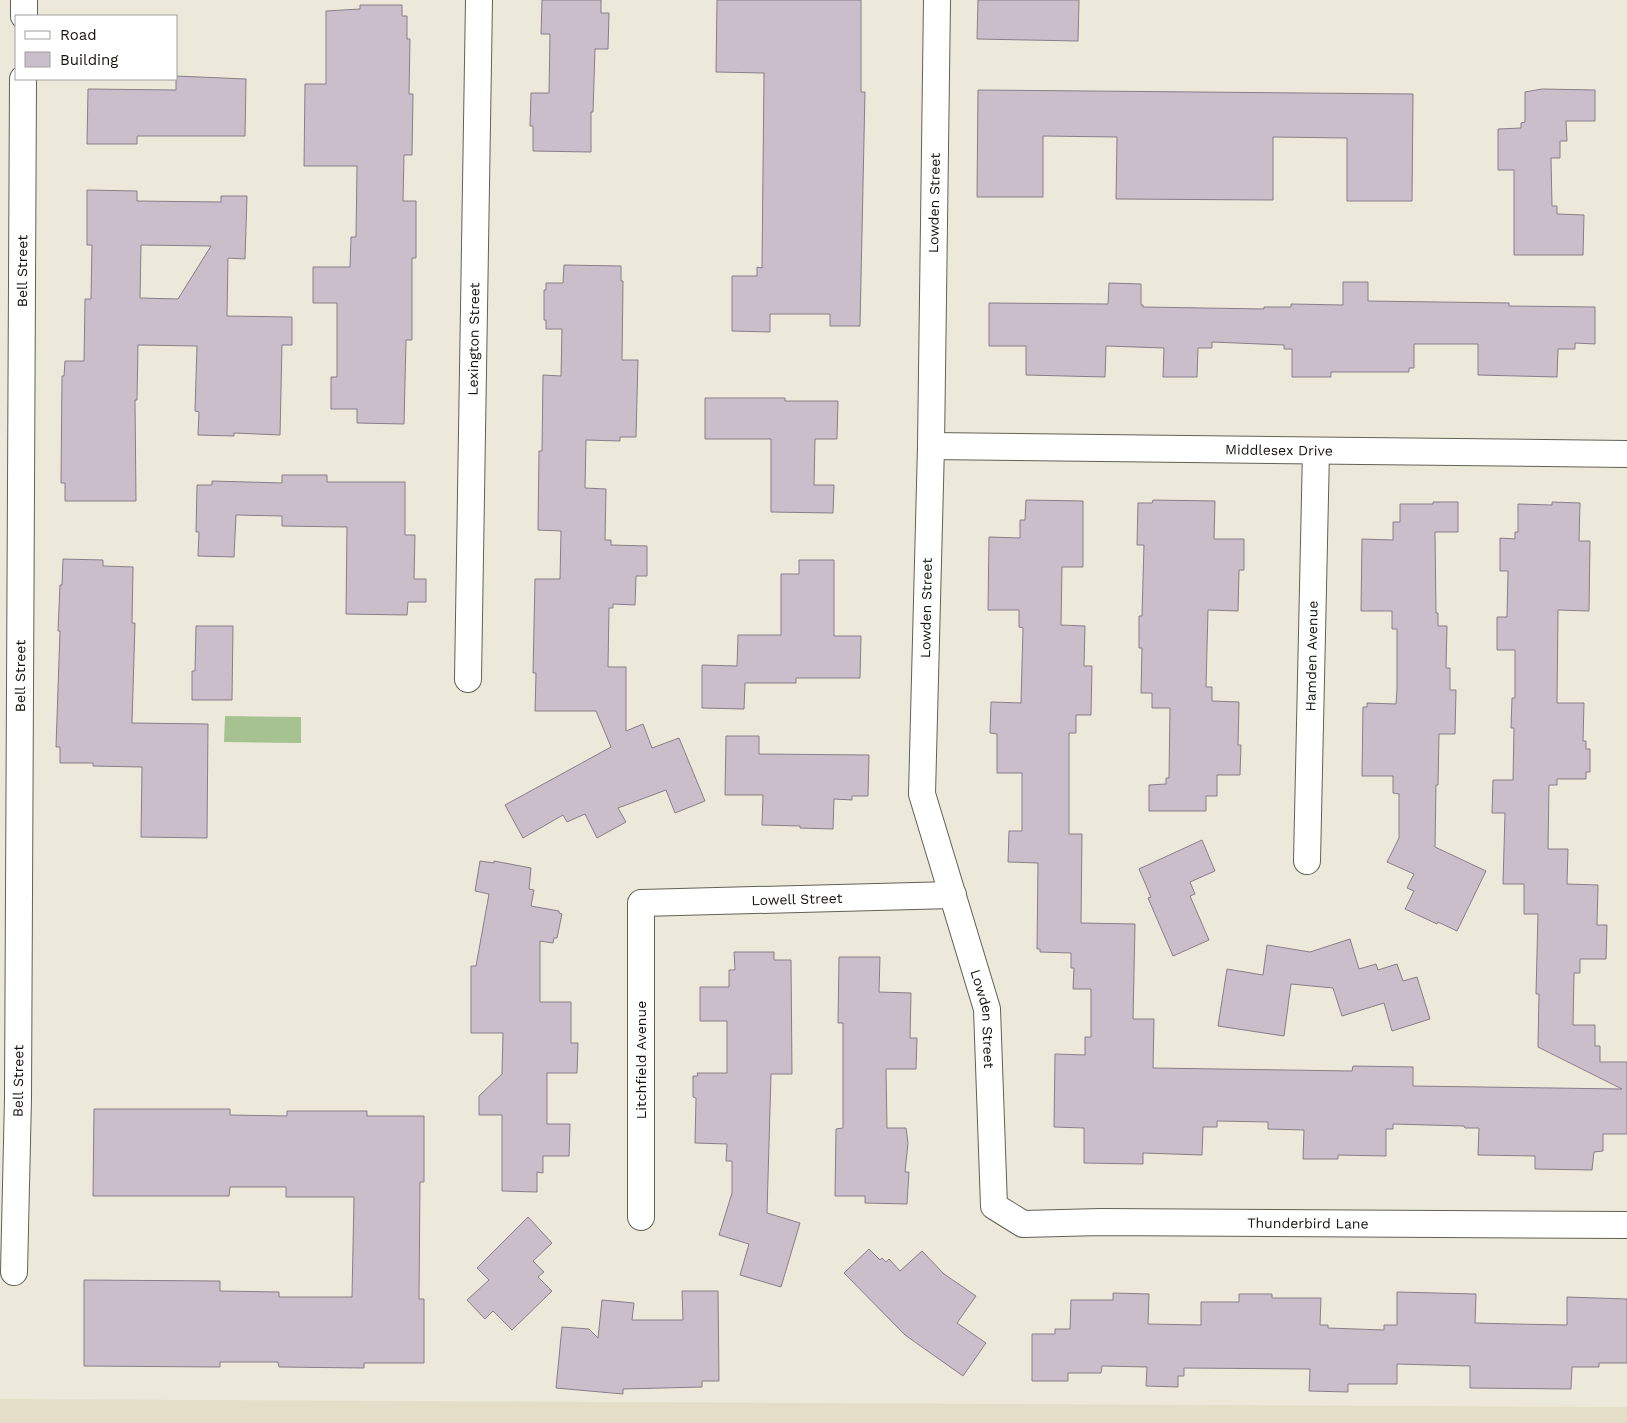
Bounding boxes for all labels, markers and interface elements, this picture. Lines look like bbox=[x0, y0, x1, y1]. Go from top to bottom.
legend bbox=[15, 15, 178, 80]
text: Road bbox=[60, 26, 97, 44]
text: Building bbox=[60, 51, 118, 69]
street label: Lowden Street bbox=[925, 153, 943, 253]
street label: Bell Street bbox=[14, 235, 30, 307]
street label: Lexington Street bbox=[465, 282, 482, 396]
street label: Middlesex Drive bbox=[1225, 441, 1333, 459]
street label: Lowden Street bbox=[917, 558, 935, 658]
street label: Hamden Avenue bbox=[1302, 601, 1321, 712]
street label: Bell Street bbox=[12, 640, 28, 712]
street label: Lowell Street bbox=[751, 890, 843, 908]
street label: Lowden Street bbox=[967, 967, 997, 1069]
street label: Litchfield Avenue bbox=[633, 1001, 649, 1119]
street label: Bell Street bbox=[10, 1045, 26, 1117]
street label: Thunderbird Lane bbox=[1247, 1215, 1369, 1232]

